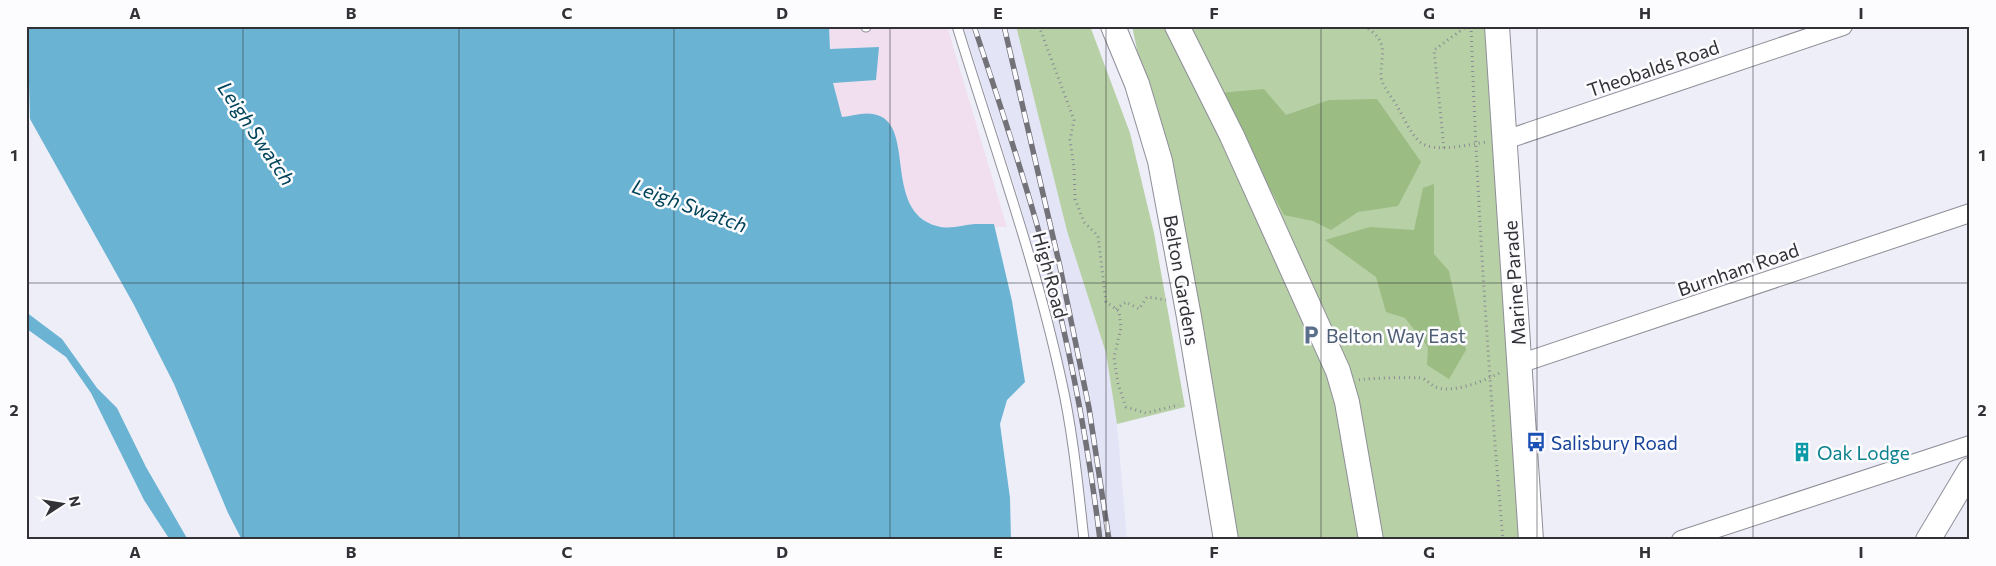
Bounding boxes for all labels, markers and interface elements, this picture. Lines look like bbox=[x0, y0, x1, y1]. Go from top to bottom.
text: A bbox=[129, 3, 141, 22]
text: B bbox=[346, 3, 357, 22]
text: C bbox=[562, 3, 573, 22]
text: D bbox=[776, 3, 788, 22]
text: E bbox=[993, 3, 1003, 22]
text: F bbox=[1209, 3, 1219, 22]
text: G bbox=[1423, 3, 1435, 22]
text: H bbox=[1639, 3, 1651, 22]
text: I bbox=[1858, 3, 1864, 22]
street label: Theobalds Road bbox=[1584, 35, 1722, 101]
water label: Leigh Swatch bbox=[213, 76, 301, 190]
text: 1 bbox=[10, 145, 18, 164]
text: 1 bbox=[1978, 145, 1986, 164]
water label: Leigh Swatch bbox=[629, 173, 751, 237]
street label: Belton Gardens bbox=[1159, 213, 1205, 347]
street label: Marine Parade bbox=[1498, 220, 1530, 346]
street label: High Road bbox=[1028, 229, 1074, 321]
street label: Burnham Road bbox=[1674, 237, 1802, 301]
parking icon: Belton Way East bbox=[1300, 324, 1322, 346]
place label: Belton Way East bbox=[1326, 324, 1466, 347]
text: 2 bbox=[9, 400, 19, 419]
text: 2 bbox=[1977, 400, 1987, 419]
bus stop icon: Salisbury Road bbox=[1525, 431, 1547, 453]
place label: Salisbury Road bbox=[1551, 431, 1678, 454]
building icon: Oak Lodge bbox=[1791, 441, 1813, 463]
place label: Oak Lodge bbox=[1817, 441, 1910, 464]
north arrow bbox=[38, 478, 88, 528]
text: N bbox=[66, 494, 85, 508]
text: A bbox=[129, 542, 141, 561]
text: B bbox=[346, 542, 357, 561]
text: C bbox=[562, 542, 573, 561]
text: D bbox=[776, 542, 788, 561]
text: E bbox=[993, 542, 1003, 561]
text: F bbox=[1209, 542, 1219, 561]
text: G bbox=[1423, 542, 1435, 561]
text: H bbox=[1639, 542, 1651, 561]
text: I bbox=[1858, 542, 1864, 561]

